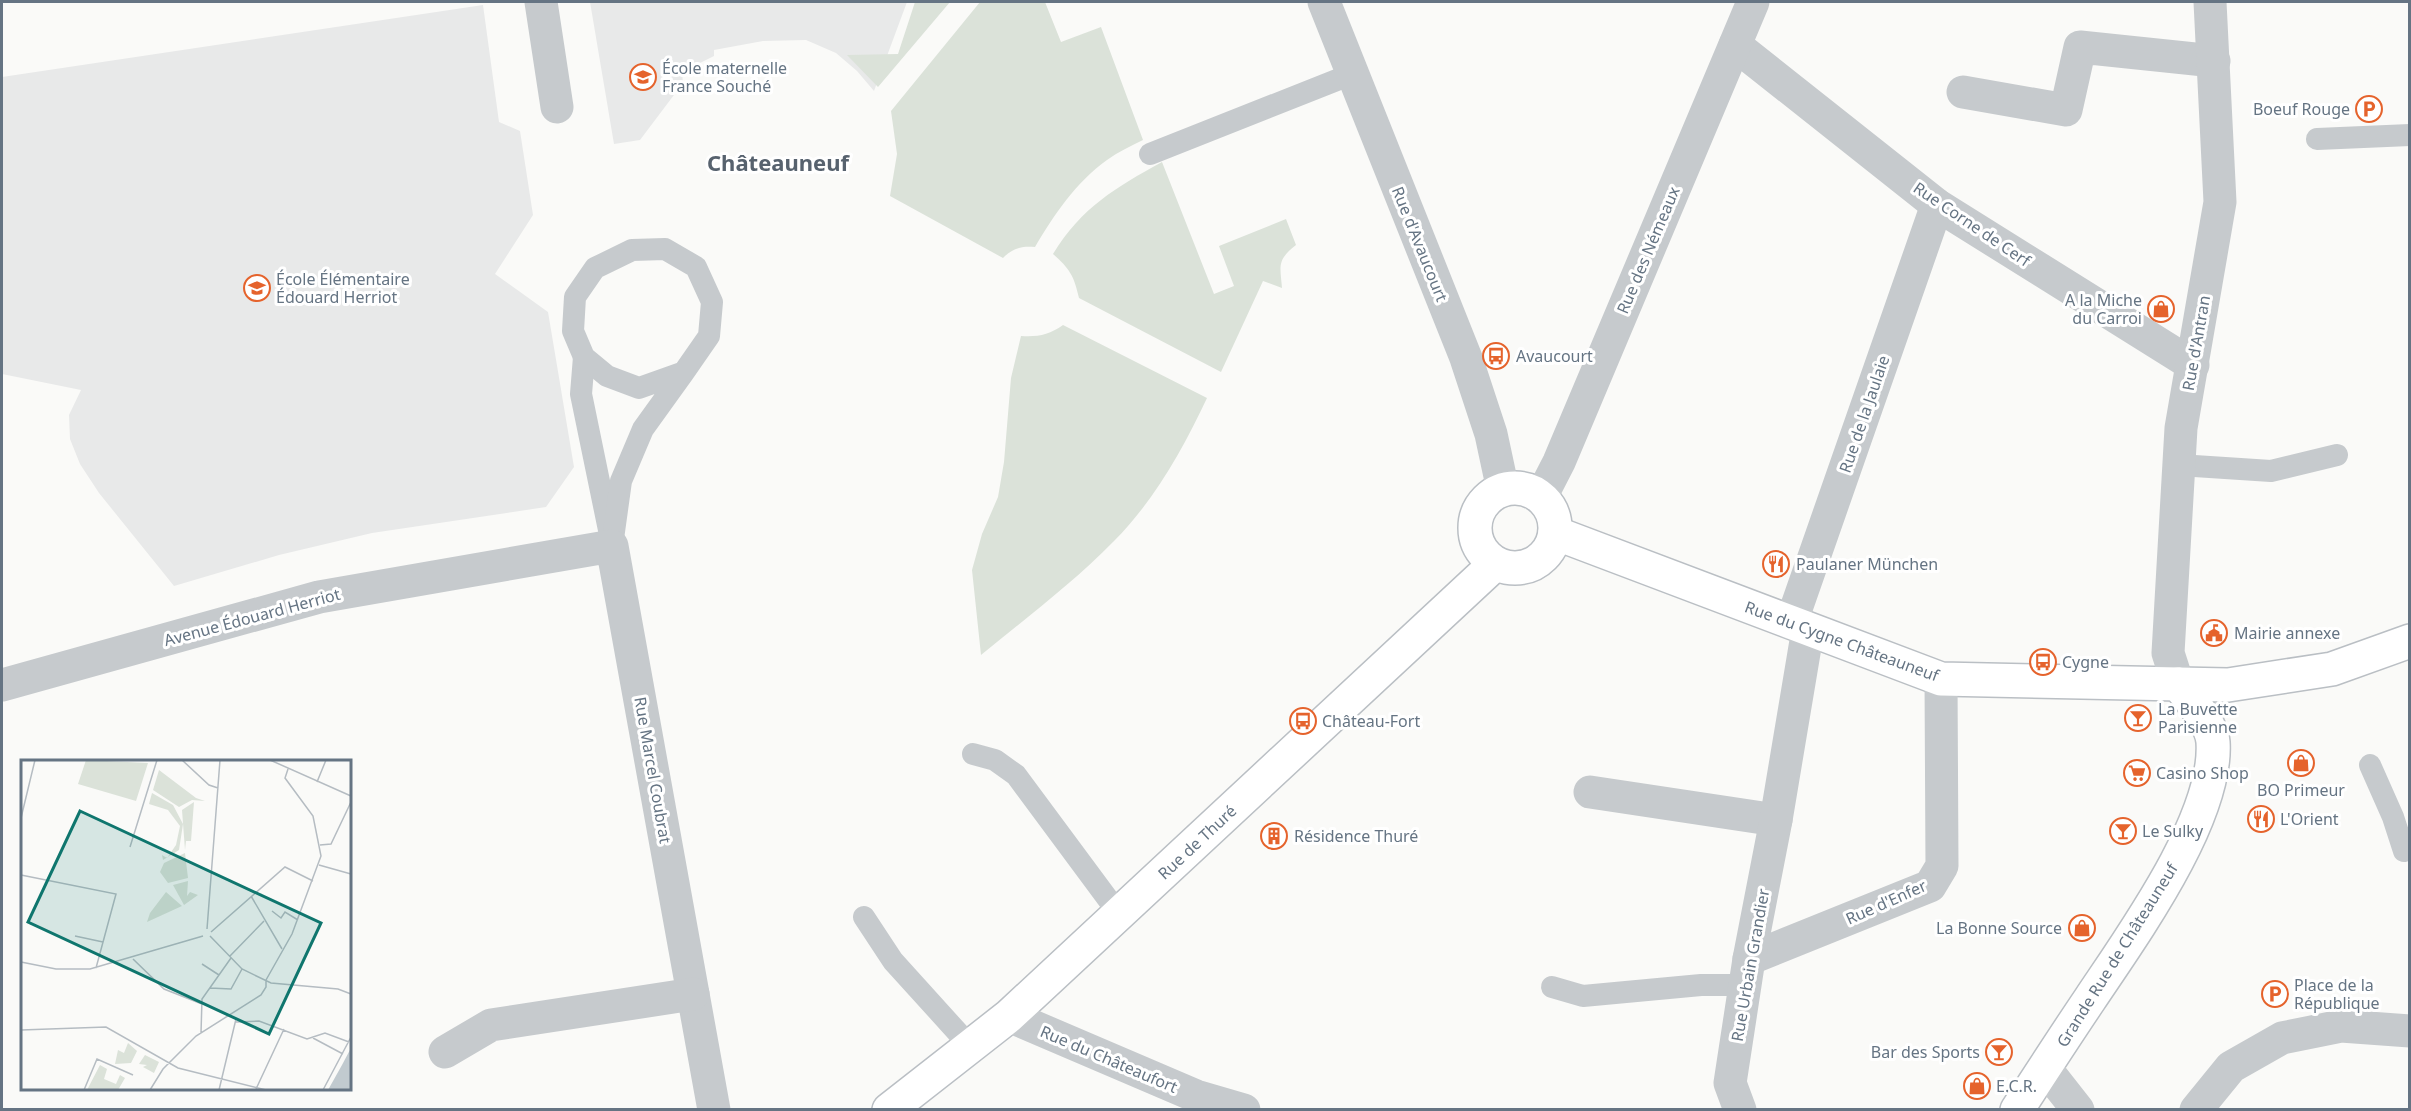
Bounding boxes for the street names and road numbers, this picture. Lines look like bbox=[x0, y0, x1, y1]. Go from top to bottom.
street label: Rue Corne de Cerf bbox=[1909, 177, 2036, 272]
street label: Rue d'Avaucourt bbox=[1387, 183, 1453, 305]
street label: Rue des Némeaux bbox=[1611, 183, 1685, 317]
street label: Rue d'Antran bbox=[2177, 294, 2215, 392]
street label: Rue de la Jaulaie bbox=[1834, 352, 1894, 476]
street label: Avenue Édouard Herriot bbox=[161, 583, 343, 651]
street label: Rue du Cygne Châteauneuf bbox=[1742, 596, 1944, 687]
street label: Rue Marcel Coubrat bbox=[629, 695, 677, 845]
street label: Rue de Thuré bbox=[1153, 800, 1241, 884]
street label: Grande Rue de Châteauneuf bbox=[2051, 858, 2184, 1051]
street label: Rue d'Enfer bbox=[1842, 874, 1930, 930]
street label: Rue Urbain Grandier bbox=[1726, 887, 1774, 1043]
street label: Rue du Châteaufort bbox=[1037, 1020, 1181, 1098]

